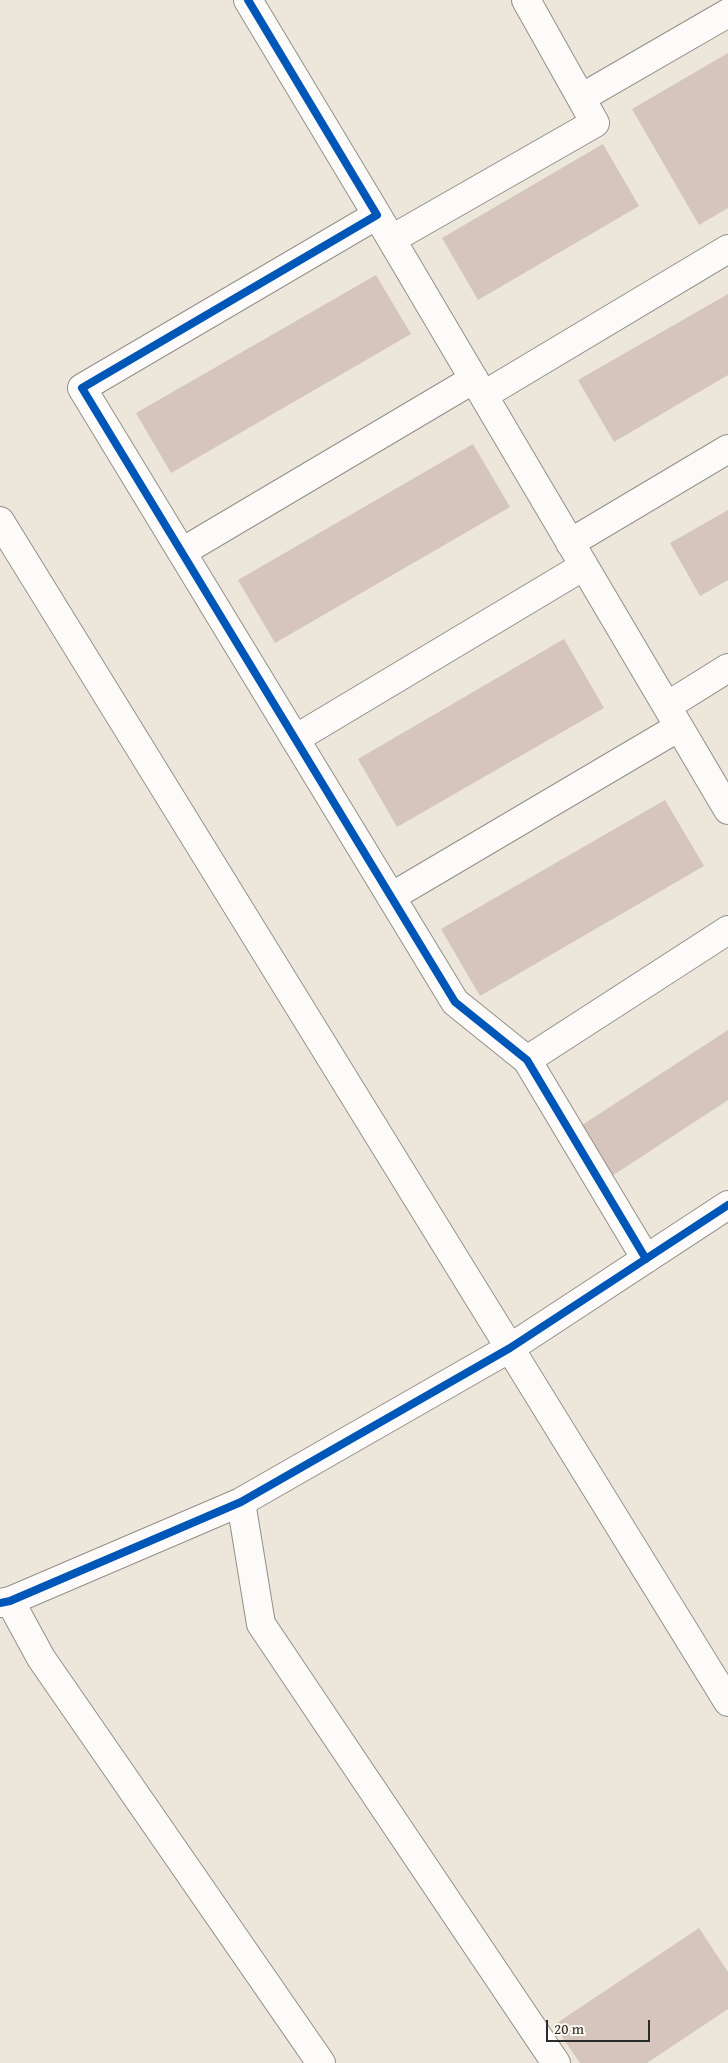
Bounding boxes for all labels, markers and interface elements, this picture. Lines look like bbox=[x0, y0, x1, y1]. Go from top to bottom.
scale bar bbox=[548, 2010, 652, 2042]
text: 20 m bbox=[554, 2018, 584, 2039]

